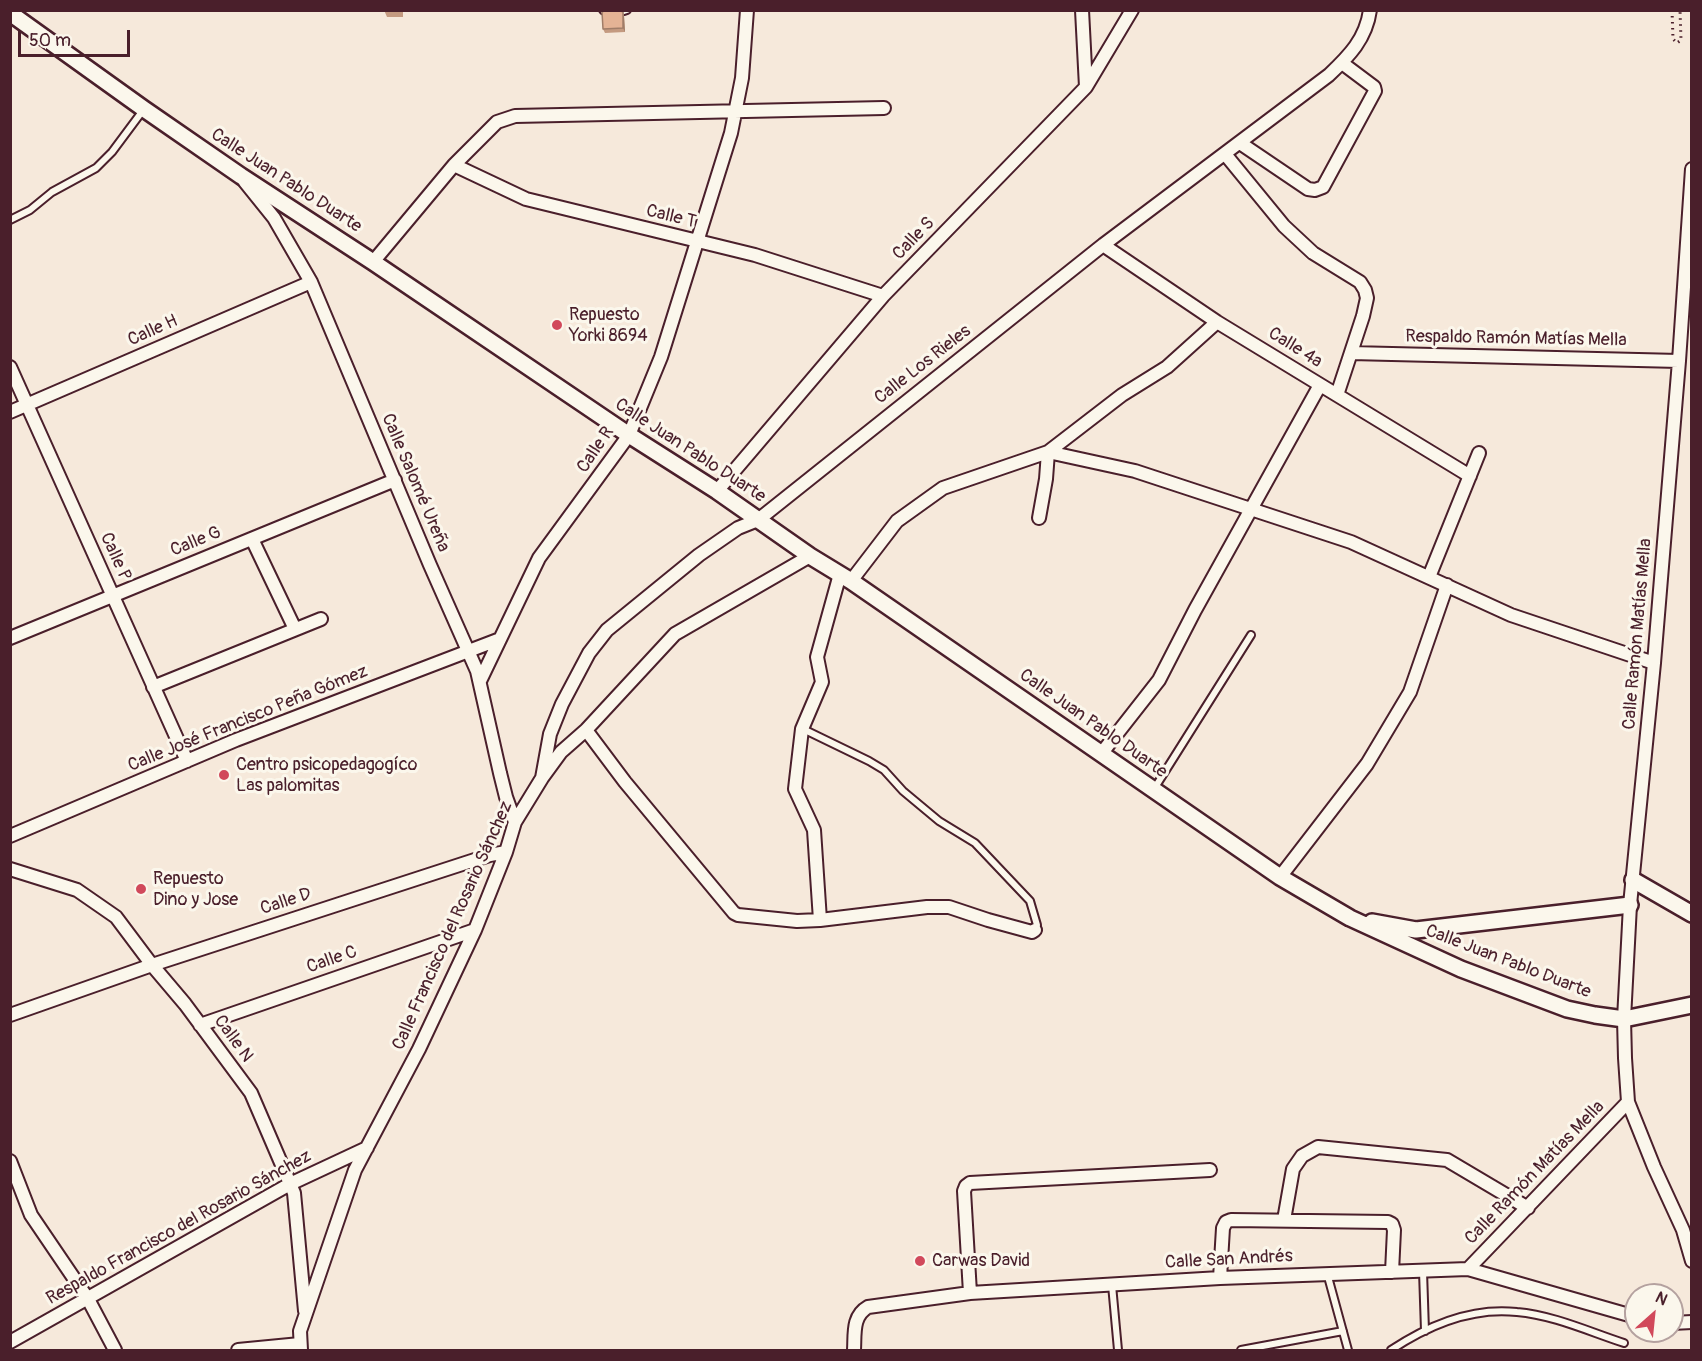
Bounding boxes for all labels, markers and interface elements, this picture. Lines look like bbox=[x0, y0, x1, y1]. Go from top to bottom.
scale bar bbox=[21, 18, 134, 56]
text: 50 m bbox=[29, 29, 71, 52]
street label: Calle Juan Pablo Duarte bbox=[206, 124, 366, 238]
street label: Calle T bbox=[644, 200, 698, 234]
street label: Calle S bbox=[888, 213, 940, 265]
place label: Repuesto Yorki 8694 bbox=[569, 304, 648, 346]
street label: Calle H bbox=[125, 311, 181, 351]
marker: Repuesto Yorki 8694 bbox=[550, 318, 564, 332]
street label: Calle Los Rieles bbox=[871, 321, 975, 409]
street label: Calle 4a bbox=[1264, 323, 1326, 373]
street label: Respaldo Ramón Matías Mella bbox=[1405, 326, 1627, 352]
street label: Calle Juan Pablo Duarte bbox=[610, 394, 770, 508]
street label: Calle Salomé Ureña bbox=[376, 411, 454, 555]
street label: Calle R bbox=[573, 423, 619, 477]
street label: Calle G bbox=[167, 522, 225, 562]
street label: Calle P bbox=[95, 529, 135, 585]
street label: Calle Ramón Matías Mella bbox=[1619, 538, 1657, 730]
street label: Calle José Francisco Peña Gómez bbox=[125, 661, 371, 777]
street label: Calle Juan Pablo Duarte bbox=[1015, 665, 1171, 783]
place label: Centro psicopedagogíco Las palomitas bbox=[236, 754, 417, 796]
marker: Centro psicopedagogíco Las palomitas bbox=[217, 768, 231, 782]
street label: Calle Francisco del Rosario Sánchez bbox=[388, 798, 518, 1054]
place label: Repuesto Dino y Jose bbox=[153, 868, 238, 910]
marker: Repuesto Dino y Jose bbox=[134, 882, 148, 896]
street label: Calle D bbox=[258, 884, 314, 920]
street label: Calle Juan Pablo Duarte bbox=[1422, 920, 1594, 1004]
street label: Calle C bbox=[304, 941, 360, 979]
street label: Calle N bbox=[209, 1011, 257, 1067]
street label: Calle Ramón Matías Mella bbox=[1461, 1097, 1609, 1249]
street label: Respaldo Francisco del Rosario Sánchez bbox=[43, 1146, 315, 1310]
street label: Calle San Andrés bbox=[1165, 1246, 1293, 1274]
place label: Carwas David bbox=[932, 1250, 1030, 1272]
marker: Carwas David bbox=[913, 1254, 927, 1268]
north arrow bbox=[1624, 1283, 1684, 1343]
text: N bbox=[1652, 1287, 1671, 1310]

